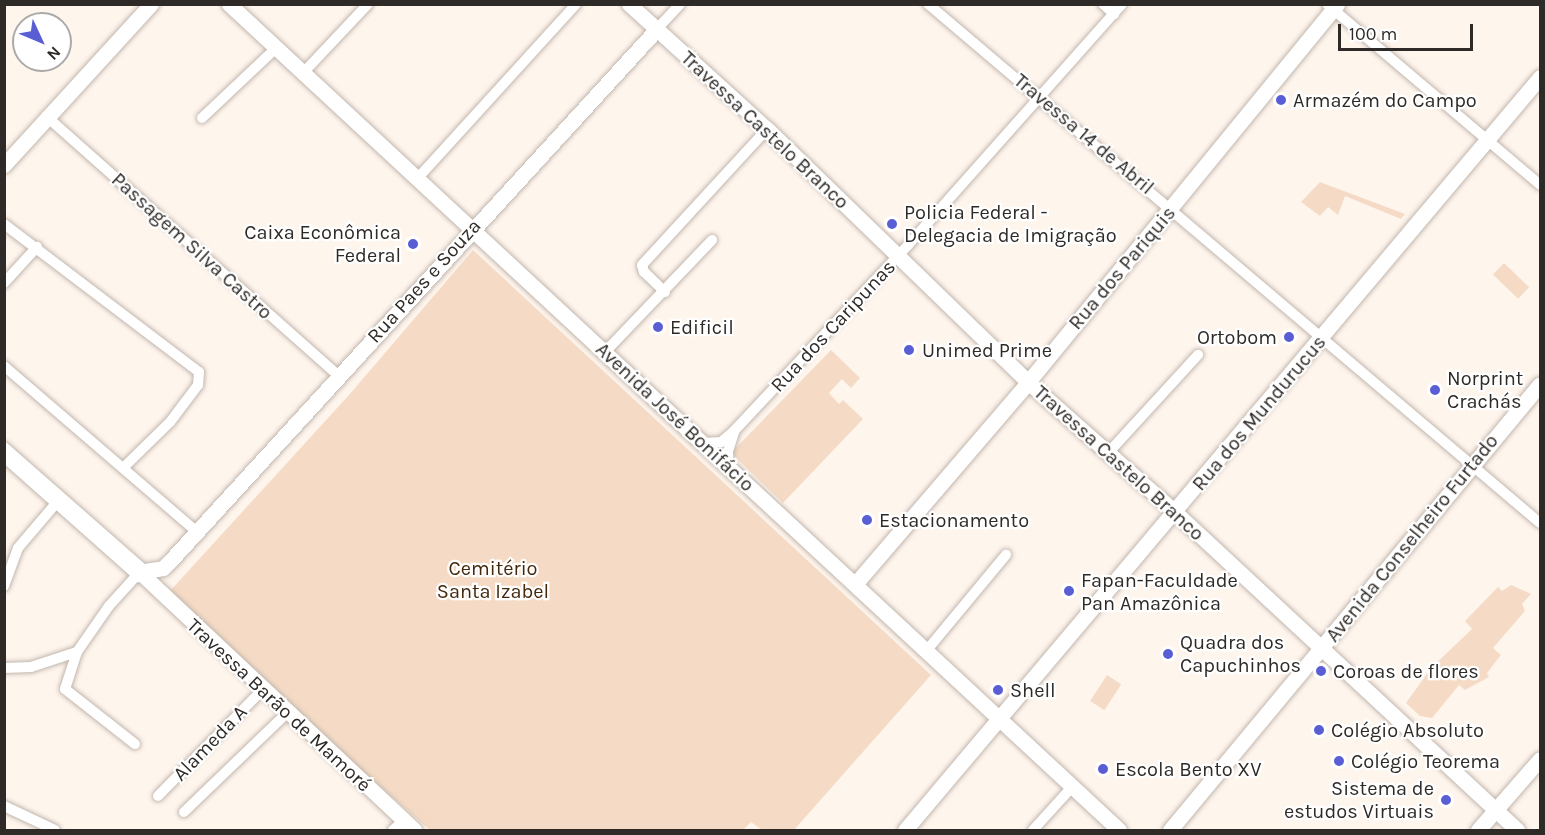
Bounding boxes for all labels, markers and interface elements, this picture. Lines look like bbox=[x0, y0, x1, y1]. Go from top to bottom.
north arrow bbox=[12, 12, 72, 72]
scale bar bbox=[1341, 12, 1476, 50]
text: 100 m bbox=[1349, 23, 1397, 45]
text: N bbox=[43, 43, 65, 64]
street label: Travessa Castelo Branco bbox=[676, 46, 854, 214]
street label: Travessa 14 de Abril bbox=[1009, 68, 1159, 200]
place label: Armazém do Campo bbox=[1293, 88, 1477, 112]
marker: Armazém do Campo bbox=[1274, 93, 1288, 107]
street label: Passagem Silva Castro bbox=[107, 167, 277, 325]
place label: Policia Federal - Delegacia de Imigração bbox=[904, 201, 1117, 248]
street label: Rua dos Pariquis bbox=[1063, 201, 1181, 335]
street label: Rua Paes e Souza bbox=[362, 214, 486, 348]
marker: Policia Federal - Delegacia de Imigração bbox=[885, 217, 899, 231]
place label: Caixa Econômica Federal bbox=[244, 220, 401, 267]
marker: Caixa Econômica Federal bbox=[406, 237, 420, 251]
street label: Rua dos Caripunas bbox=[766, 255, 900, 397]
place label: Edificil bbox=[670, 315, 734, 339]
marker: Edificil bbox=[651, 320, 665, 334]
place label: Ortobom bbox=[1197, 325, 1277, 349]
street label: Rua dos Mundurucus bbox=[1187, 330, 1331, 496]
marker: Ortobom bbox=[1282, 330, 1296, 344]
street label: Avenida José Bonifácio bbox=[591, 337, 759, 497]
place label: Unimed Prime bbox=[922, 338, 1052, 362]
marker: Unimed Prime bbox=[900, 341, 918, 359]
place label: Norprint Crachás bbox=[1447, 366, 1523, 413]
street label: Travessa Castelo Branco bbox=[1029, 380, 1209, 546]
marker: Norprint Crachás bbox=[1428, 383, 1442, 397]
street label: Avenida Conselheiro Furtado bbox=[1321, 429, 1503, 647]
place label: Estacionamento bbox=[879, 508, 1029, 532]
marker: Estacionamento bbox=[860, 513, 874, 527]
park label: Cemitério Santa Izabel bbox=[437, 556, 549, 603]
place label: Fapan-Faculdade Pan Amazônica bbox=[1081, 568, 1238, 615]
marker: Fapan-Faculdade Pan Amazônica bbox=[1062, 584, 1076, 598]
street label: Travessa Barão de Mamoré bbox=[182, 613, 376, 797]
place label: Quadra dos Capuchinhos bbox=[1180, 630, 1301, 677]
marker: Quadra dos Capuchinhos bbox=[1161, 647, 1175, 661]
place label: Coroas de flores bbox=[1333, 659, 1479, 683]
marker: Coroas de flores bbox=[1314, 664, 1328, 678]
place label: Shell bbox=[1010, 678, 1056, 702]
marker: Shell bbox=[991, 683, 1005, 697]
street label: Alameda A bbox=[168, 700, 252, 786]
place label: Colégio Absoluto bbox=[1331, 718, 1484, 742]
marker: Colégio Absoluto bbox=[1312, 723, 1326, 737]
place label: Colégio Teorema bbox=[1351, 749, 1500, 773]
marker: Colégio Teorema bbox=[1332, 754, 1346, 768]
place label: Escola Bento XV bbox=[1115, 757, 1261, 781]
marker: Escola Bento XV bbox=[1096, 762, 1110, 776]
place label: Sistema de estudos Virtuais bbox=[1284, 777, 1434, 824]
marker: Sistema de estudos Virtuais bbox=[1439, 793, 1453, 807]

